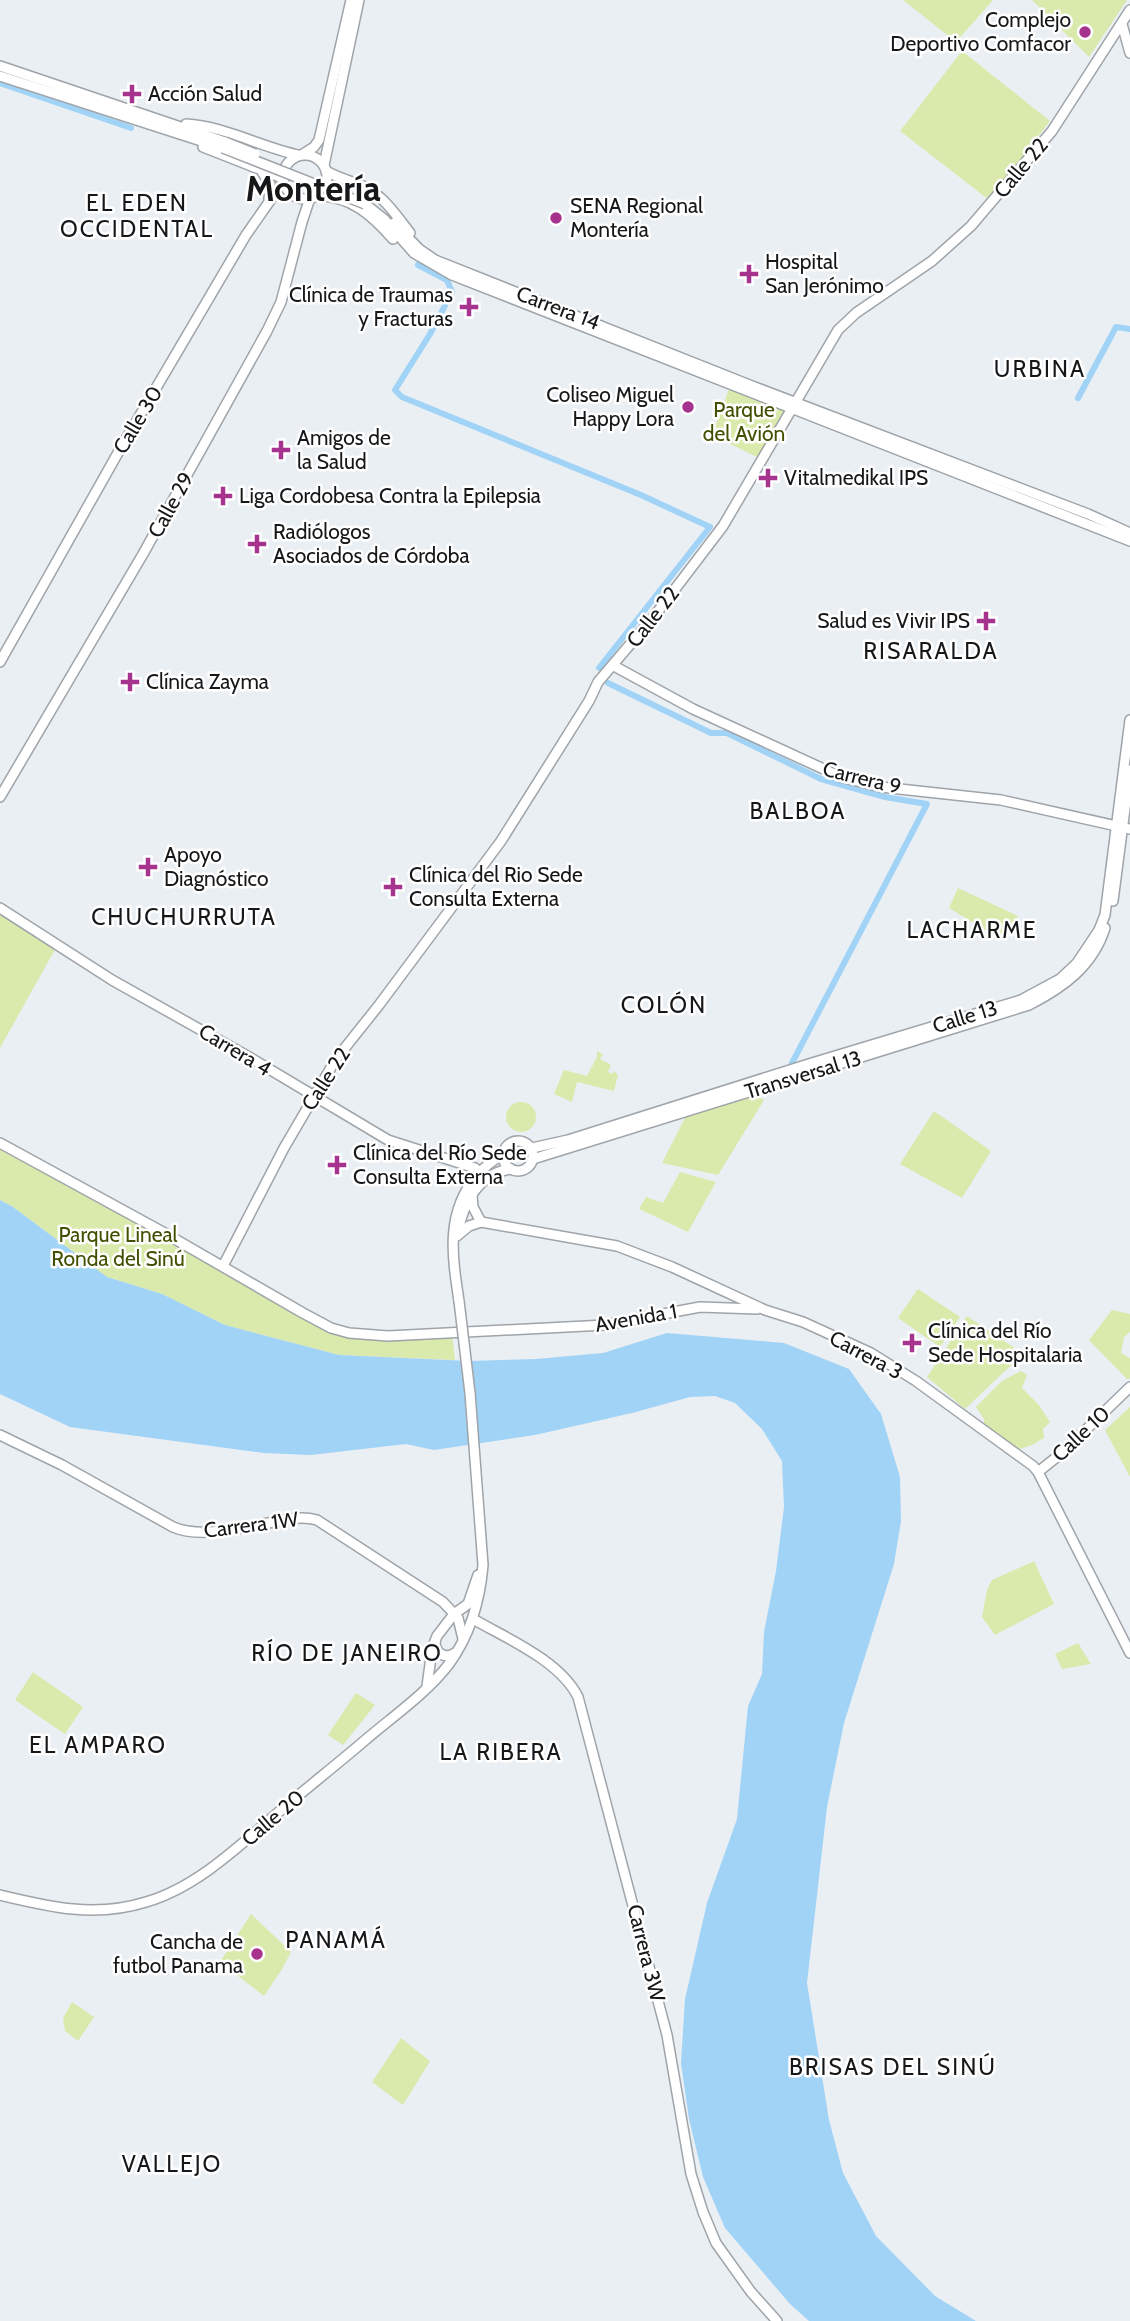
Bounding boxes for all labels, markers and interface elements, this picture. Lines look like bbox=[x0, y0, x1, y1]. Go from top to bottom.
place label: Complejo Deportivo Comfacor bbox=[890, 7, 1071, 56]
marker: Complejo Deportivo Comfacor bbox=[1077, 24, 1093, 40]
place label: Acción Salud bbox=[148, 81, 262, 106]
marker: Acción Salud bbox=[122, 84, 142, 104]
street label: Calle 22 bbox=[988, 133, 1053, 203]
district label: Montería bbox=[245, 167, 381, 210]
district label: EL EDEN OCCIDENTAL bbox=[60, 189, 214, 243]
place label: SENA Regional Montería bbox=[570, 193, 703, 242]
marker: SENA Regional Montería bbox=[548, 210, 564, 226]
place label: Hospital San Jerónimo bbox=[765, 249, 884, 298]
marker: Hospital San Jerónimo bbox=[739, 264, 759, 284]
street label: Carrera 14 bbox=[513, 280, 603, 335]
place label: Clínica de Traumas y Fracturas bbox=[289, 282, 453, 331]
marker: Clínica de Traumas y Fracturas bbox=[459, 297, 479, 317]
district label: URBINA bbox=[994, 355, 1086, 383]
street label: Calle 30 bbox=[108, 381, 167, 458]
place label: Coliseo Miguel Happy Lora bbox=[546, 382, 674, 431]
park label: Parque del Avión bbox=[703, 397, 785, 446]
marker: Coliseo Miguel Happy Lora bbox=[680, 399, 696, 415]
place label: Amigos de la Salud bbox=[297, 425, 391, 474]
marker: Amigos de la Salud bbox=[271, 440, 291, 460]
place label: Vitalmedikal IPS bbox=[784, 465, 928, 490]
street label: Calle 29 bbox=[142, 468, 199, 542]
marker: Vitalmedikal IPS bbox=[758, 468, 778, 488]
place label: Liga Cordobesa Contra la Epilepsia bbox=[239, 483, 541, 508]
marker: Liga Cordobesa Contra la Epilepsia bbox=[213, 486, 233, 506]
place label: Radiólogos Asociados de Córdoba bbox=[273, 519, 470, 568]
marker: Radiólogos Asociados de Córdoba bbox=[247, 534, 267, 554]
street label: Calle 22 bbox=[621, 581, 684, 652]
place label: Salud es Vivir IPS bbox=[817, 608, 970, 633]
marker: Salud es Vivir IPS bbox=[976, 611, 996, 631]
district label: RISARALDA bbox=[863, 637, 999, 665]
place label: Clínica Zayma bbox=[146, 669, 269, 694]
marker: Clínica Zayma bbox=[120, 672, 140, 692]
street label: Carrera 9 bbox=[820, 756, 904, 799]
district label: BALBOA bbox=[750, 797, 846, 825]
place label: Apoyo Diagnóstico bbox=[164, 842, 269, 891]
marker: Apoyo Diagnóstico bbox=[138, 857, 158, 877]
place label: Clínica del Rio Sede Consulta Externa bbox=[409, 862, 583, 911]
marker: Clínica del Rio Sede Consulta Externa bbox=[383, 877, 403, 897]
district label: CHUCHURRUTA bbox=[91, 903, 277, 931]
district label: LACHARME bbox=[906, 916, 1038, 944]
district label: COLÓN bbox=[621, 991, 707, 1019]
street label: Calle 13 bbox=[929, 995, 1000, 1038]
street label: Carrera 4 bbox=[194, 1018, 276, 1081]
street label: Calle 22 bbox=[296, 1042, 355, 1115]
street label: Transversal 13 bbox=[742, 1045, 864, 1104]
place label: Clínica del Río Sede Consulta Externa bbox=[353, 1140, 527, 1189]
marker: Clínica del Río Sede Consulta Externa bbox=[327, 1155, 347, 1175]
park label: Parque Lineal Ronda del Sinú bbox=[51, 1222, 185, 1271]
street label: Avenida 1 bbox=[593, 1298, 679, 1337]
place label: Clínica del Río Sede Hospitalaria bbox=[928, 1318, 1082, 1367]
street label: Carrera 3 bbox=[825, 1325, 907, 1384]
marker: Clínica del Río Sede Hospitalaria bbox=[902, 1333, 922, 1353]
street label: Calle 10 bbox=[1047, 1401, 1115, 1467]
street label: Carrera 1W bbox=[202, 1506, 300, 1543]
district label: RÍO DE JANEIRO bbox=[251, 1638, 443, 1667]
district label: EL AMPARO bbox=[29, 1731, 167, 1759]
district label: LA RIBERA bbox=[439, 1738, 563, 1766]
street label: Calle 20 bbox=[236, 1784, 309, 1851]
street label: Carrera 3W bbox=[622, 1902, 671, 2004]
district label: PANAMÁ bbox=[285, 1925, 387, 1954]
place label: Cancha de futbol Panama bbox=[113, 1929, 243, 1978]
marker: Cancha de futbol Panama bbox=[249, 1946, 265, 1962]
district label: BRISAS DEL SINÚ bbox=[789, 2052, 997, 2081]
district label: VALLEJO bbox=[122, 2150, 222, 2178]

